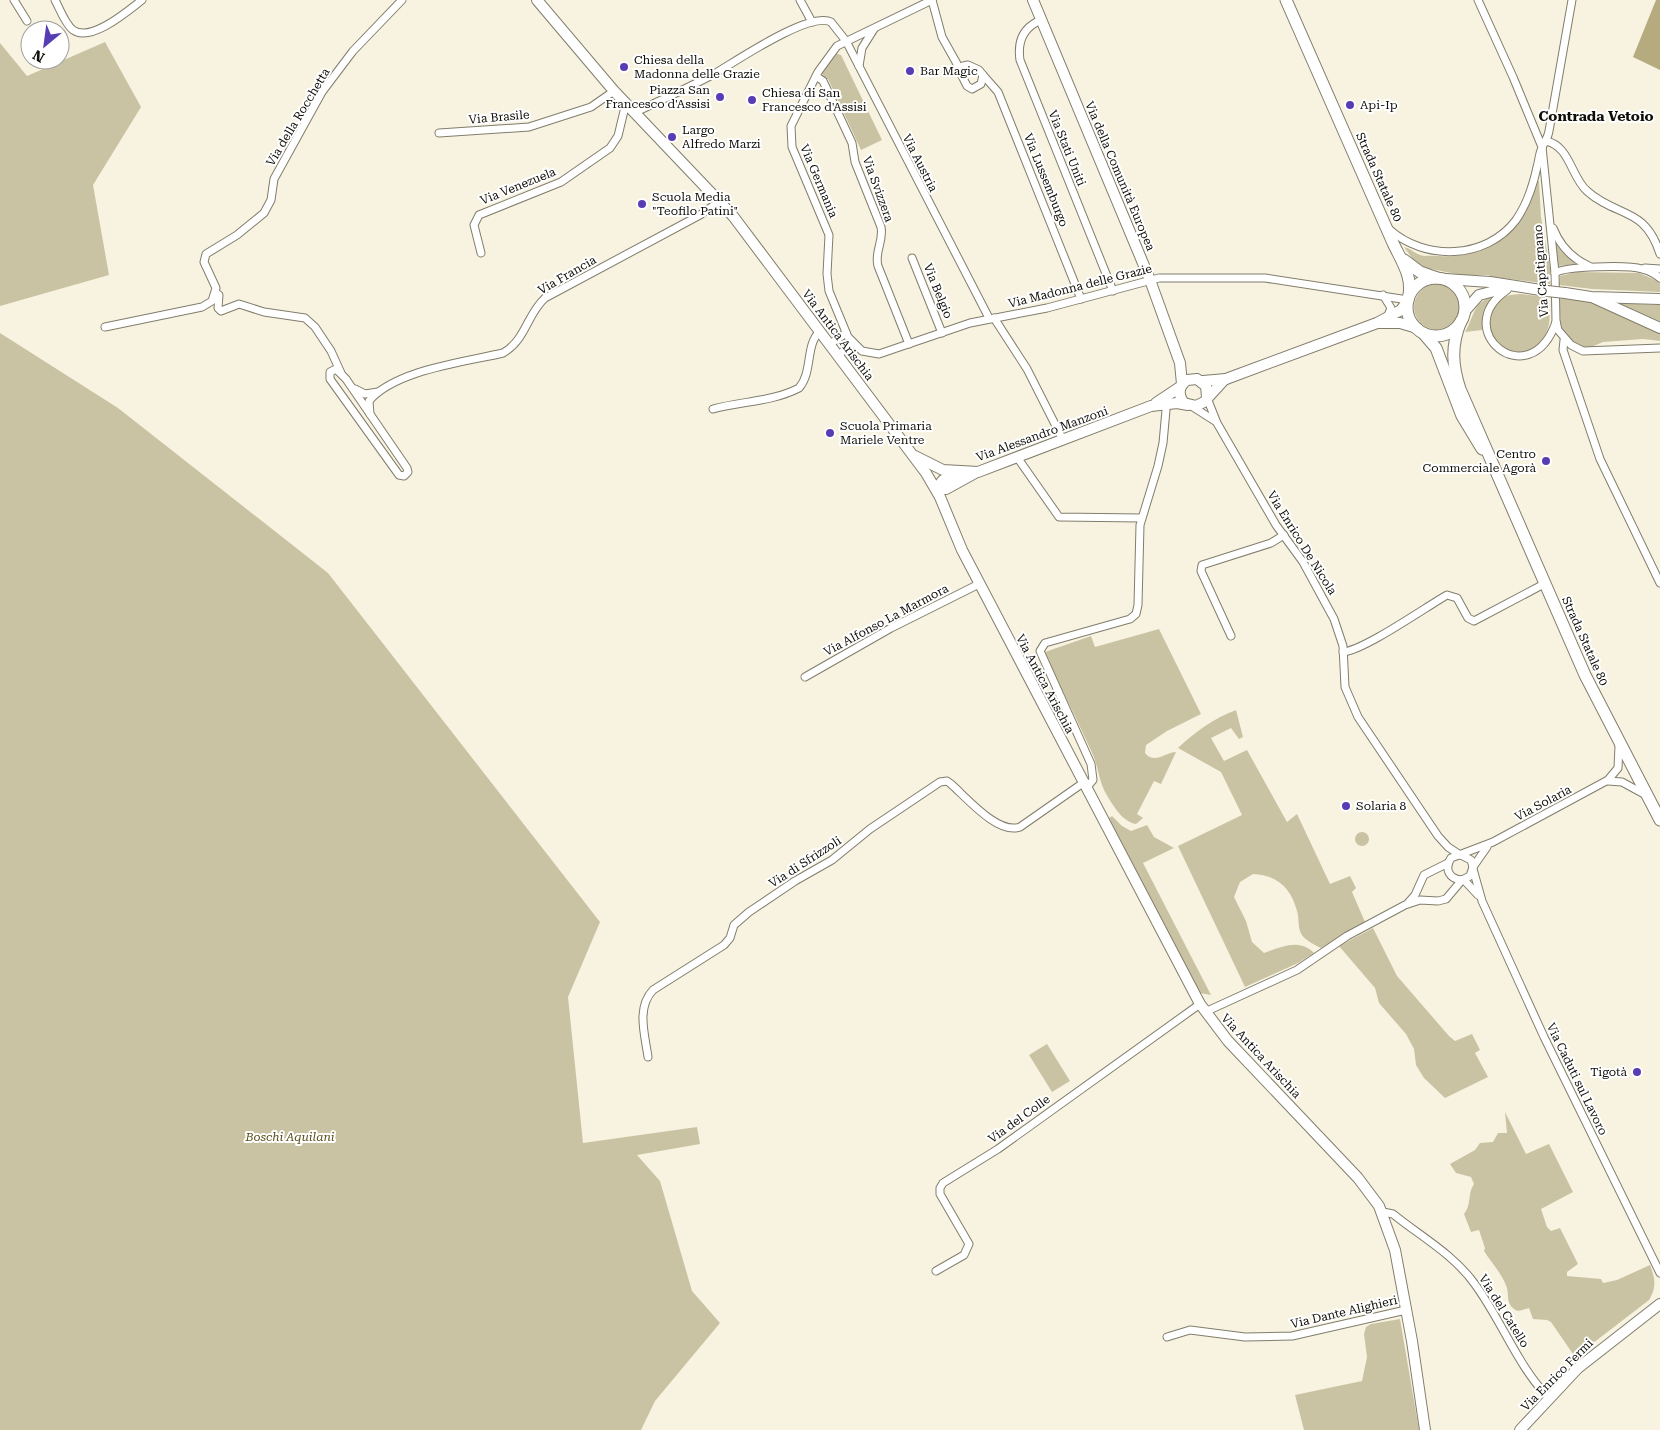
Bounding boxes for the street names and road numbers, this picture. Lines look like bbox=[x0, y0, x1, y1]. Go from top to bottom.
street label: Via della Rocchetta bbox=[263, 65, 333, 168]
street label: Via della Comunità Europea bbox=[1082, 99, 1158, 253]
street label: Via Brasile bbox=[468, 107, 530, 127]
street label: Via Stati Uniti bbox=[1045, 108, 1089, 188]
street label: Strada Statale 80 bbox=[1353, 130, 1405, 224]
street label: Via Lussemburgo bbox=[1021, 131, 1071, 229]
street label: Via Austria bbox=[899, 132, 941, 195]
street label: Via Germania bbox=[797, 142, 841, 220]
street label: Via Svizzera bbox=[860, 154, 897, 224]
street label: Via Venezuela bbox=[478, 164, 558, 208]
street label: Via Capitignano bbox=[1531, 224, 1551, 318]
street label: Via Francia bbox=[535, 252, 599, 297]
street label: Via Belgio bbox=[921, 261, 955, 321]
street label: Via Madonna delle Grazie bbox=[1007, 261, 1154, 311]
street label: Via Antica Arischia bbox=[799, 287, 877, 384]
street label: Via Alessandro Manzoni bbox=[974, 404, 1110, 464]
street label: Via Enrico De Nicola bbox=[1264, 489, 1340, 598]
street label: Via Alfonso La Marmora bbox=[821, 581, 951, 659]
street label: Strada Statale 80 bbox=[1559, 594, 1611, 688]
street label: Via Antica Arischia bbox=[1013, 632, 1077, 736]
street label: Via Solaria bbox=[1512, 782, 1574, 824]
street label: Via di Sfrizzoli bbox=[766, 833, 844, 891]
street label: Via Antica Arischia bbox=[1218, 1011, 1304, 1101]
street label: Via Caduti sul Lavoro bbox=[1544, 1021, 1610, 1137]
street label: Via del Colle bbox=[985, 1092, 1053, 1146]
street label: Via del Catello bbox=[1476, 1272, 1532, 1350]
street label: Via Dante Alighieri bbox=[1289, 1293, 1399, 1331]
street label: Via Enrico Fermi bbox=[1518, 1336, 1596, 1414]

